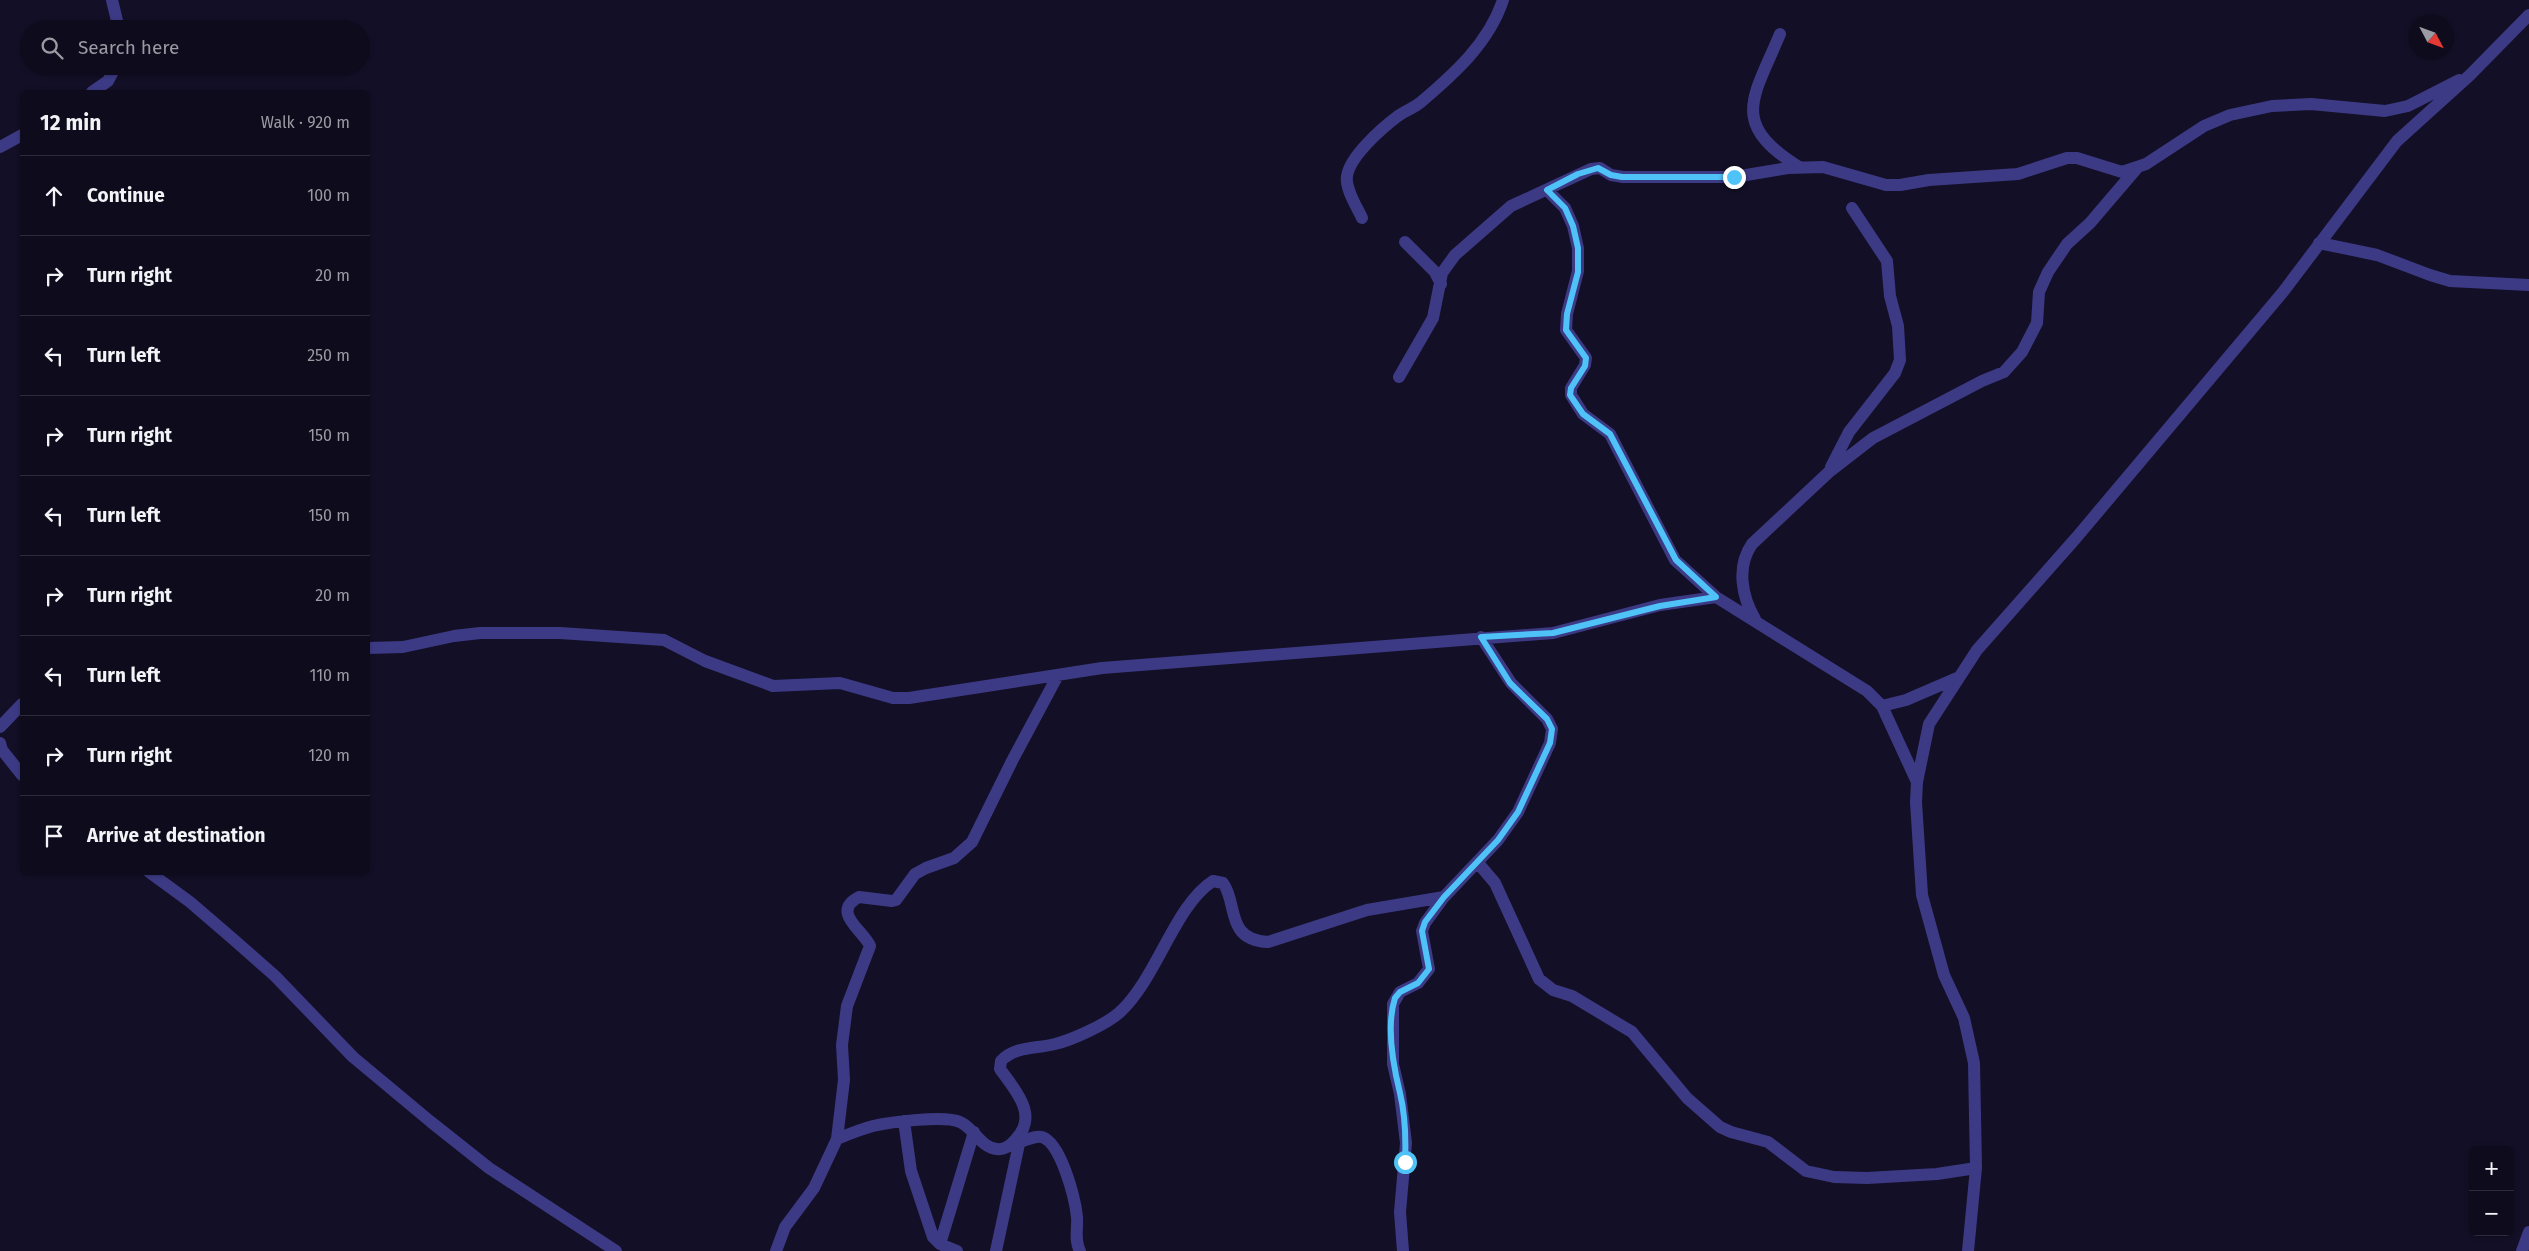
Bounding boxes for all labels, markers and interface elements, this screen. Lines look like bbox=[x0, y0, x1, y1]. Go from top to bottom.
north arrow bbox=[2409, 15, 2454, 60]
search box bbox=[20, 20, 370, 75]
icon: search bbox=[38, 34, 66, 62]
text: Search here bbox=[78, 36, 179, 59]
text: 12 min bbox=[40, 110, 101, 136]
text: Walk · 920 m bbox=[261, 113, 350, 132]
route end bbox=[1723, 166, 1746, 189]
icon: ahead bbox=[40, 182, 68, 210]
text: Continue bbox=[87, 184, 165, 207]
text: 100 m bbox=[307, 186, 350, 205]
icon: right bbox=[40, 262, 68, 290]
text: Turn right bbox=[87, 264, 172, 287]
text: 20 m bbox=[315, 266, 350, 285]
icon: left bbox=[40, 342, 68, 370]
text: Turn left bbox=[87, 344, 161, 367]
text: 250 m bbox=[307, 346, 350, 365]
icon: right bbox=[40, 422, 68, 450]
text: Turn right bbox=[87, 424, 172, 447]
text: 150 m bbox=[308, 426, 350, 445]
icon: left bbox=[40, 502, 68, 530]
text: Turn left bbox=[87, 504, 161, 527]
text: 150 m bbox=[308, 506, 350, 525]
icon: right bbox=[40, 582, 68, 610]
text: Turn right bbox=[87, 584, 172, 607]
text: 20 m bbox=[315, 586, 350, 605]
icon: left bbox=[40, 662, 68, 690]
text: Turn left bbox=[87, 664, 161, 687]
text: 110 m bbox=[309, 666, 350, 685]
icon: right bbox=[40, 742, 68, 770]
text: Turn right bbox=[87, 744, 172, 767]
text: 120 m bbox=[308, 746, 350, 765]
icon: arrive bbox=[40, 822, 68, 850]
text: Arrive at destination bbox=[87, 824, 266, 847]
map controls bbox=[2469, 1146, 2514, 1236]
button: + bbox=[2469, 1146, 2514, 1191]
route start bbox=[1394, 1151, 1417, 1174]
button: − bbox=[2469, 1191, 2514, 1236]

